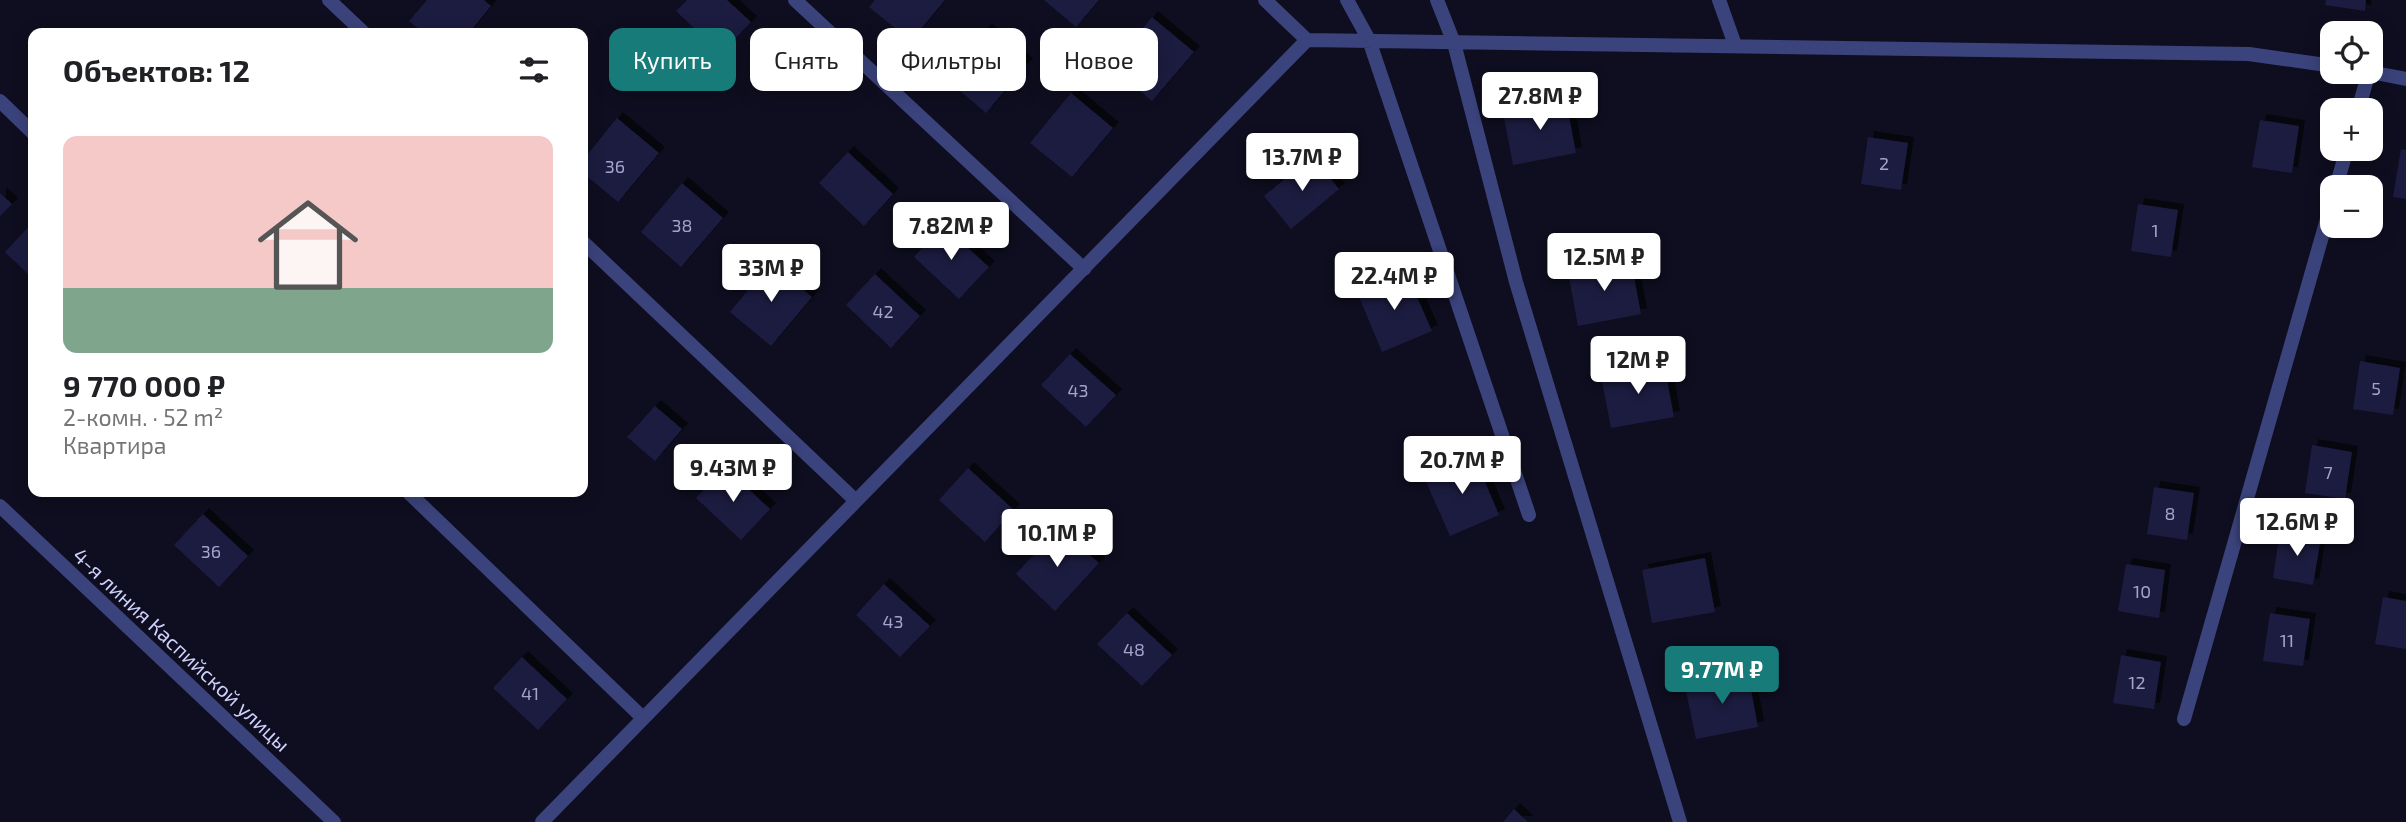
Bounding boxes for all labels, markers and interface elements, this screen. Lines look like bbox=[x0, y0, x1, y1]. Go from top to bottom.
map controls bbox=[2320, 21, 2383, 238]
button: locate bbox=[2320, 21, 2383, 84]
chip: Купить bbox=[609, 28, 736, 91]
chip: Снять bbox=[750, 28, 863, 91]
chip: Фильтры bbox=[877, 28, 1026, 91]
chip: Новое bbox=[1040, 28, 1158, 91]
icon: filters bbox=[515, 51, 553, 89]
text: Объектов: 12 bbox=[63, 52, 250, 88]
pin: 27.8M ₽ bbox=[1475, 72, 1605, 132]
text: 27.8M ₽ bbox=[1498, 81, 1582, 109]
button: + bbox=[2320, 98, 2383, 161]
pin: 13.7M ₽ bbox=[1237, 134, 1367, 193]
text: 13.7M ₽ bbox=[1262, 142, 1342, 170]
house number: 2 bbox=[1879, 152, 1889, 174]
house number: 36 bbox=[605, 155, 625, 177]
button: − bbox=[2320, 175, 2383, 238]
icon: home bbox=[245, 182, 371, 308]
pin: 7.82M ₽ bbox=[886, 202, 1016, 262]
text: 7.82M ₽ bbox=[909, 211, 993, 239]
house number: 38 bbox=[672, 214, 692, 236]
house number: 1 bbox=[2151, 219, 2159, 241]
pin: 12.5M ₽ bbox=[1539, 233, 1669, 293]
text: 12.5M ₽ bbox=[1563, 242, 1645, 270]
pin: 33M ₽ bbox=[722, 244, 820, 304]
pin: 22.4M ₽ bbox=[1329, 252, 1459, 312]
text: 33M ₽ bbox=[738, 253, 804, 281]
text: 22.4M ₽ bbox=[1351, 261, 1437, 289]
house number: 42 bbox=[872, 300, 894, 322]
pin: 12M ₽ bbox=[1589, 336, 1687, 396]
text: 12M ₽ bbox=[1607, 345, 1669, 373]
text: 9 770 000 ₽ bbox=[63, 367, 225, 403]
house number: 5 bbox=[2371, 377, 2381, 399]
house number: 43 bbox=[1067, 379, 1089, 401]
text: 2-комн. · 52 m² bbox=[63, 403, 223, 431]
text: Квартира bbox=[63, 431, 167, 459]
pin: 20.7M ₽ bbox=[1397, 436, 1527, 496]
pin: 9.43M ₽ bbox=[668, 444, 798, 504]
text: 20.7M ₽ bbox=[1420, 445, 1504, 473]
text: 9.43M ₽ bbox=[690, 453, 776, 481]
house number: 7 bbox=[2323, 461, 2333, 483]
pin: 12.6M ₽ bbox=[2232, 498, 2362, 558]
house number: 8 bbox=[2165, 502, 2175, 524]
text: 12.6M ₽ bbox=[2256, 507, 2338, 535]
pin: 10.1M ₽ bbox=[992, 510, 1122, 569]
text: 10.1M ₽ bbox=[1018, 518, 1096, 546]
house number: 36 bbox=[201, 540, 221, 562]
street label: 4-я линия Каспийской улицы bbox=[68, 542, 296, 757]
house number: 10 bbox=[2133, 580, 2151, 602]
house number: 43 bbox=[882, 610, 904, 632]
house number: 11 bbox=[2280, 629, 2294, 651]
house number: 48 bbox=[1123, 638, 1145, 660]
pin: 9.77M ₽ bbox=[1657, 646, 1787, 706]
text: 9.77M ₽ bbox=[1681, 655, 1763, 683]
house number: 12 bbox=[2128, 671, 2146, 693]
house number: 41 bbox=[521, 682, 539, 704]

